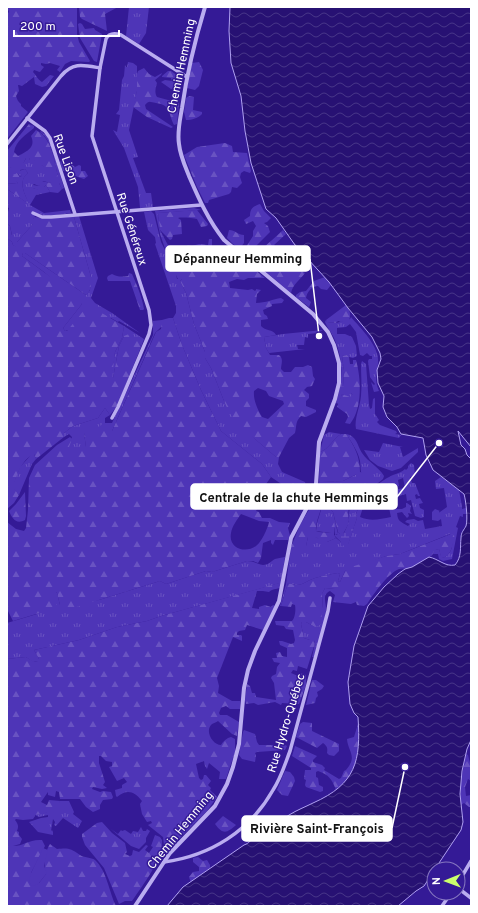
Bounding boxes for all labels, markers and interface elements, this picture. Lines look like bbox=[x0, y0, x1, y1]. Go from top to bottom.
scale bar bbox=[14, 12, 119, 38]
street label: Chemin Hemming bbox=[164, 17, 200, 115]
text: 200 m bbox=[20, 19, 56, 35]
street label: Rue Lison bbox=[49, 132, 82, 187]
street label: Rue Généreux bbox=[112, 191, 150, 268]
callout: Dépanneur Hemming bbox=[166, 246, 310, 271]
text: Dépanneur Hemming bbox=[174, 252, 302, 268]
callout: Centrale de la chute Hemmings bbox=[191, 484, 397, 509]
text: Centrale de la chute Hemmings bbox=[199, 491, 389, 507]
street label: Rue Hydro-Québec bbox=[264, 672, 310, 775]
street label: Chemin Hemming bbox=[144, 788, 217, 873]
callout: Rivière Saint-François bbox=[242, 816, 392, 841]
text: Rivière Saint-François bbox=[250, 822, 384, 838]
north arrow bbox=[426, 861, 466, 901]
text: N bbox=[430, 877, 444, 885]

